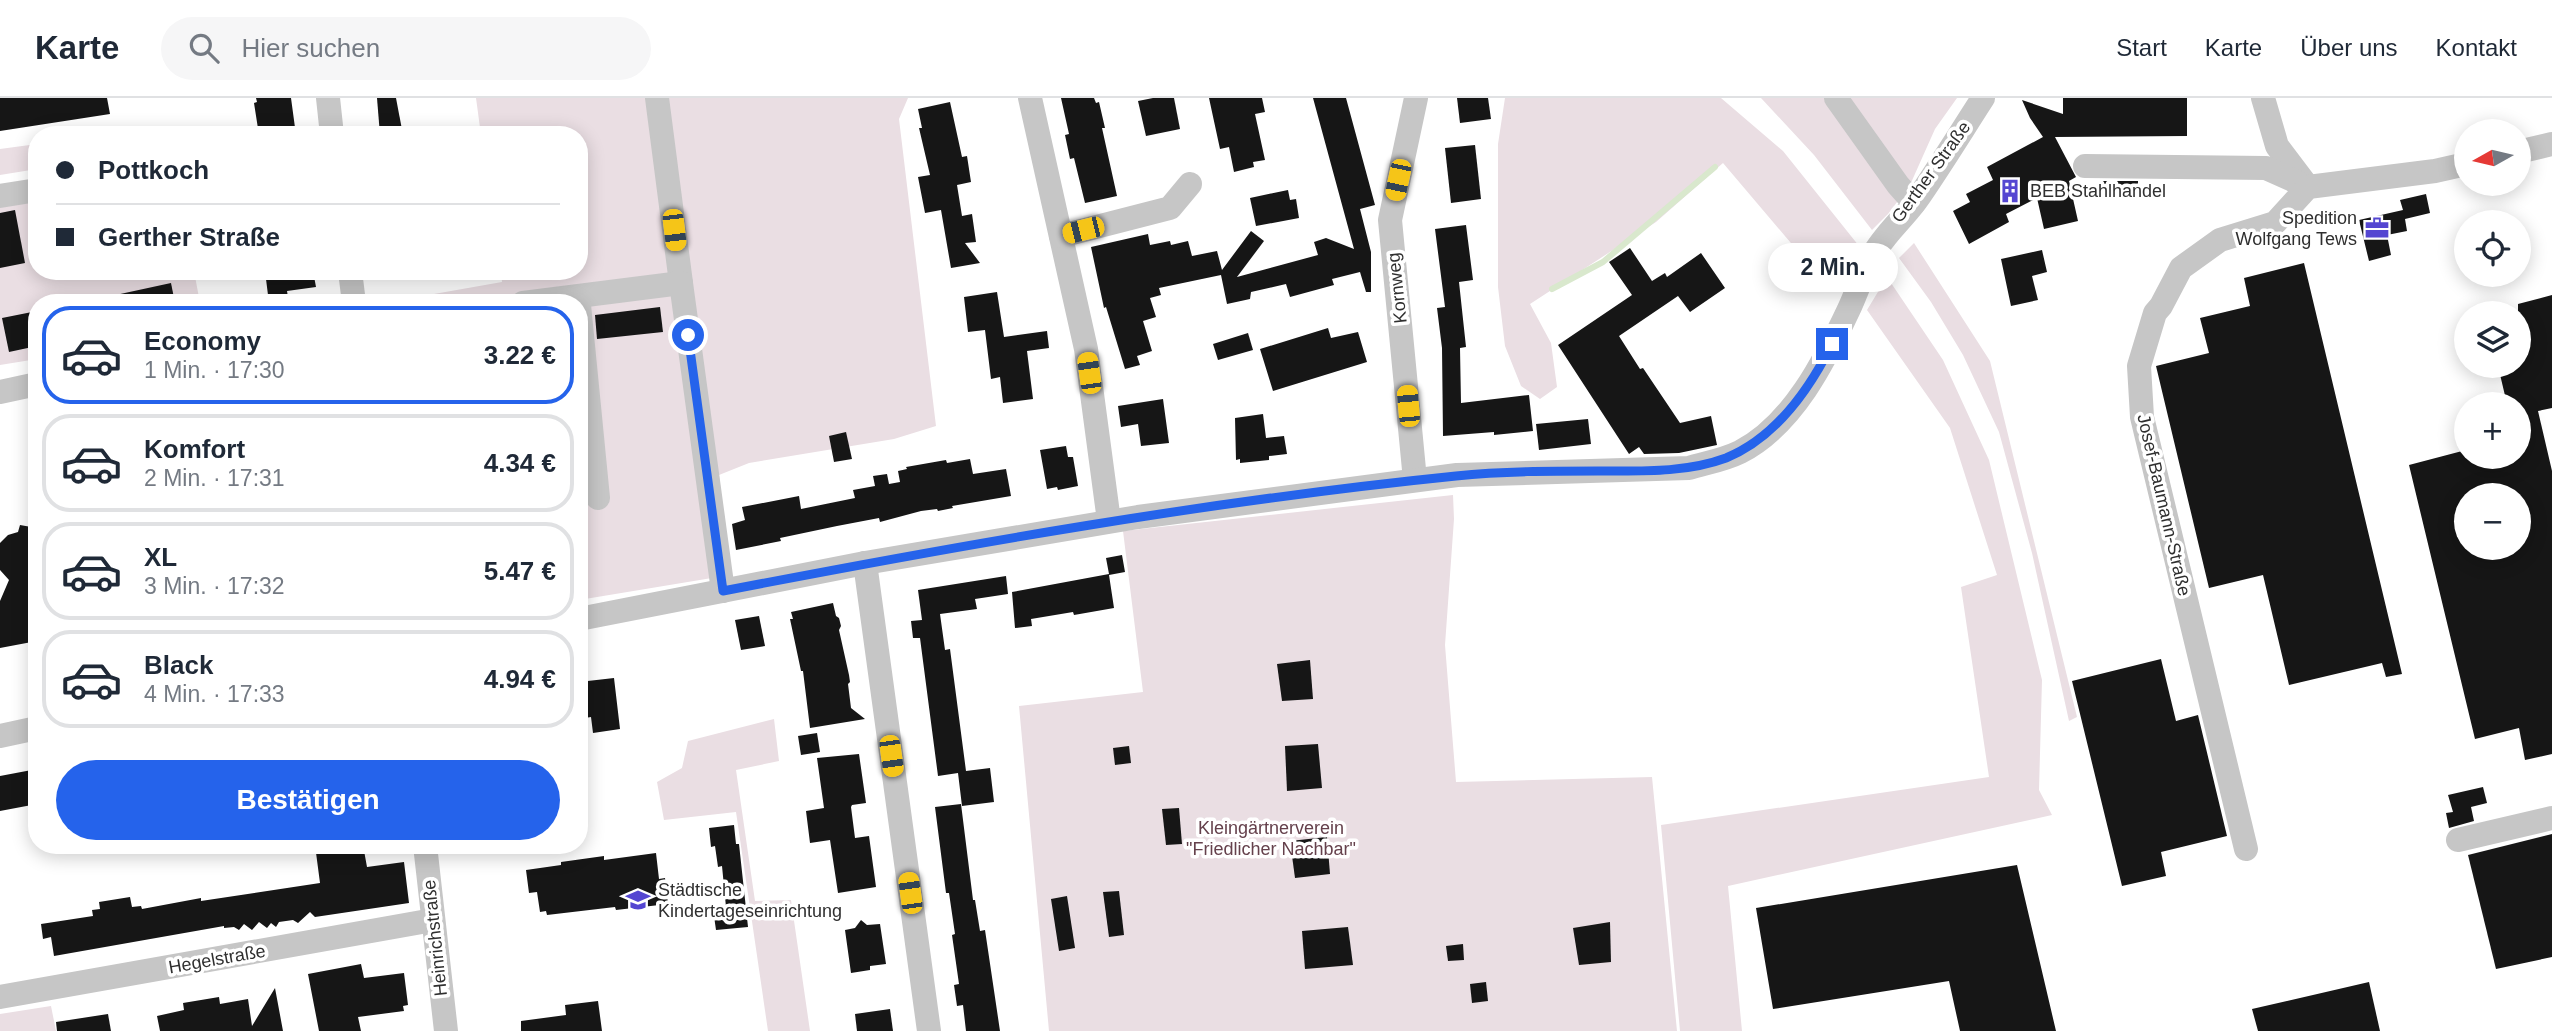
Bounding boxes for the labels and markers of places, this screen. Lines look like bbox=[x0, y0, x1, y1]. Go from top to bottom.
building icon: BEB Stahlhandel bbox=[1996, 177, 2024, 205]
place label: BEB Stahlhandel bbox=[2030, 181, 2166, 201]
place label: Spedition Wolfgang Tews bbox=[2236, 208, 2357, 249]
office icon: Spedition Wolfgang Tews bbox=[2363, 214, 2391, 242]
place label: Städtische Kindertageseinrichtung bbox=[658, 880, 842, 921]
school or university icon: Städtische Kindertageseinrichtung bbox=[624, 886, 652, 914]

